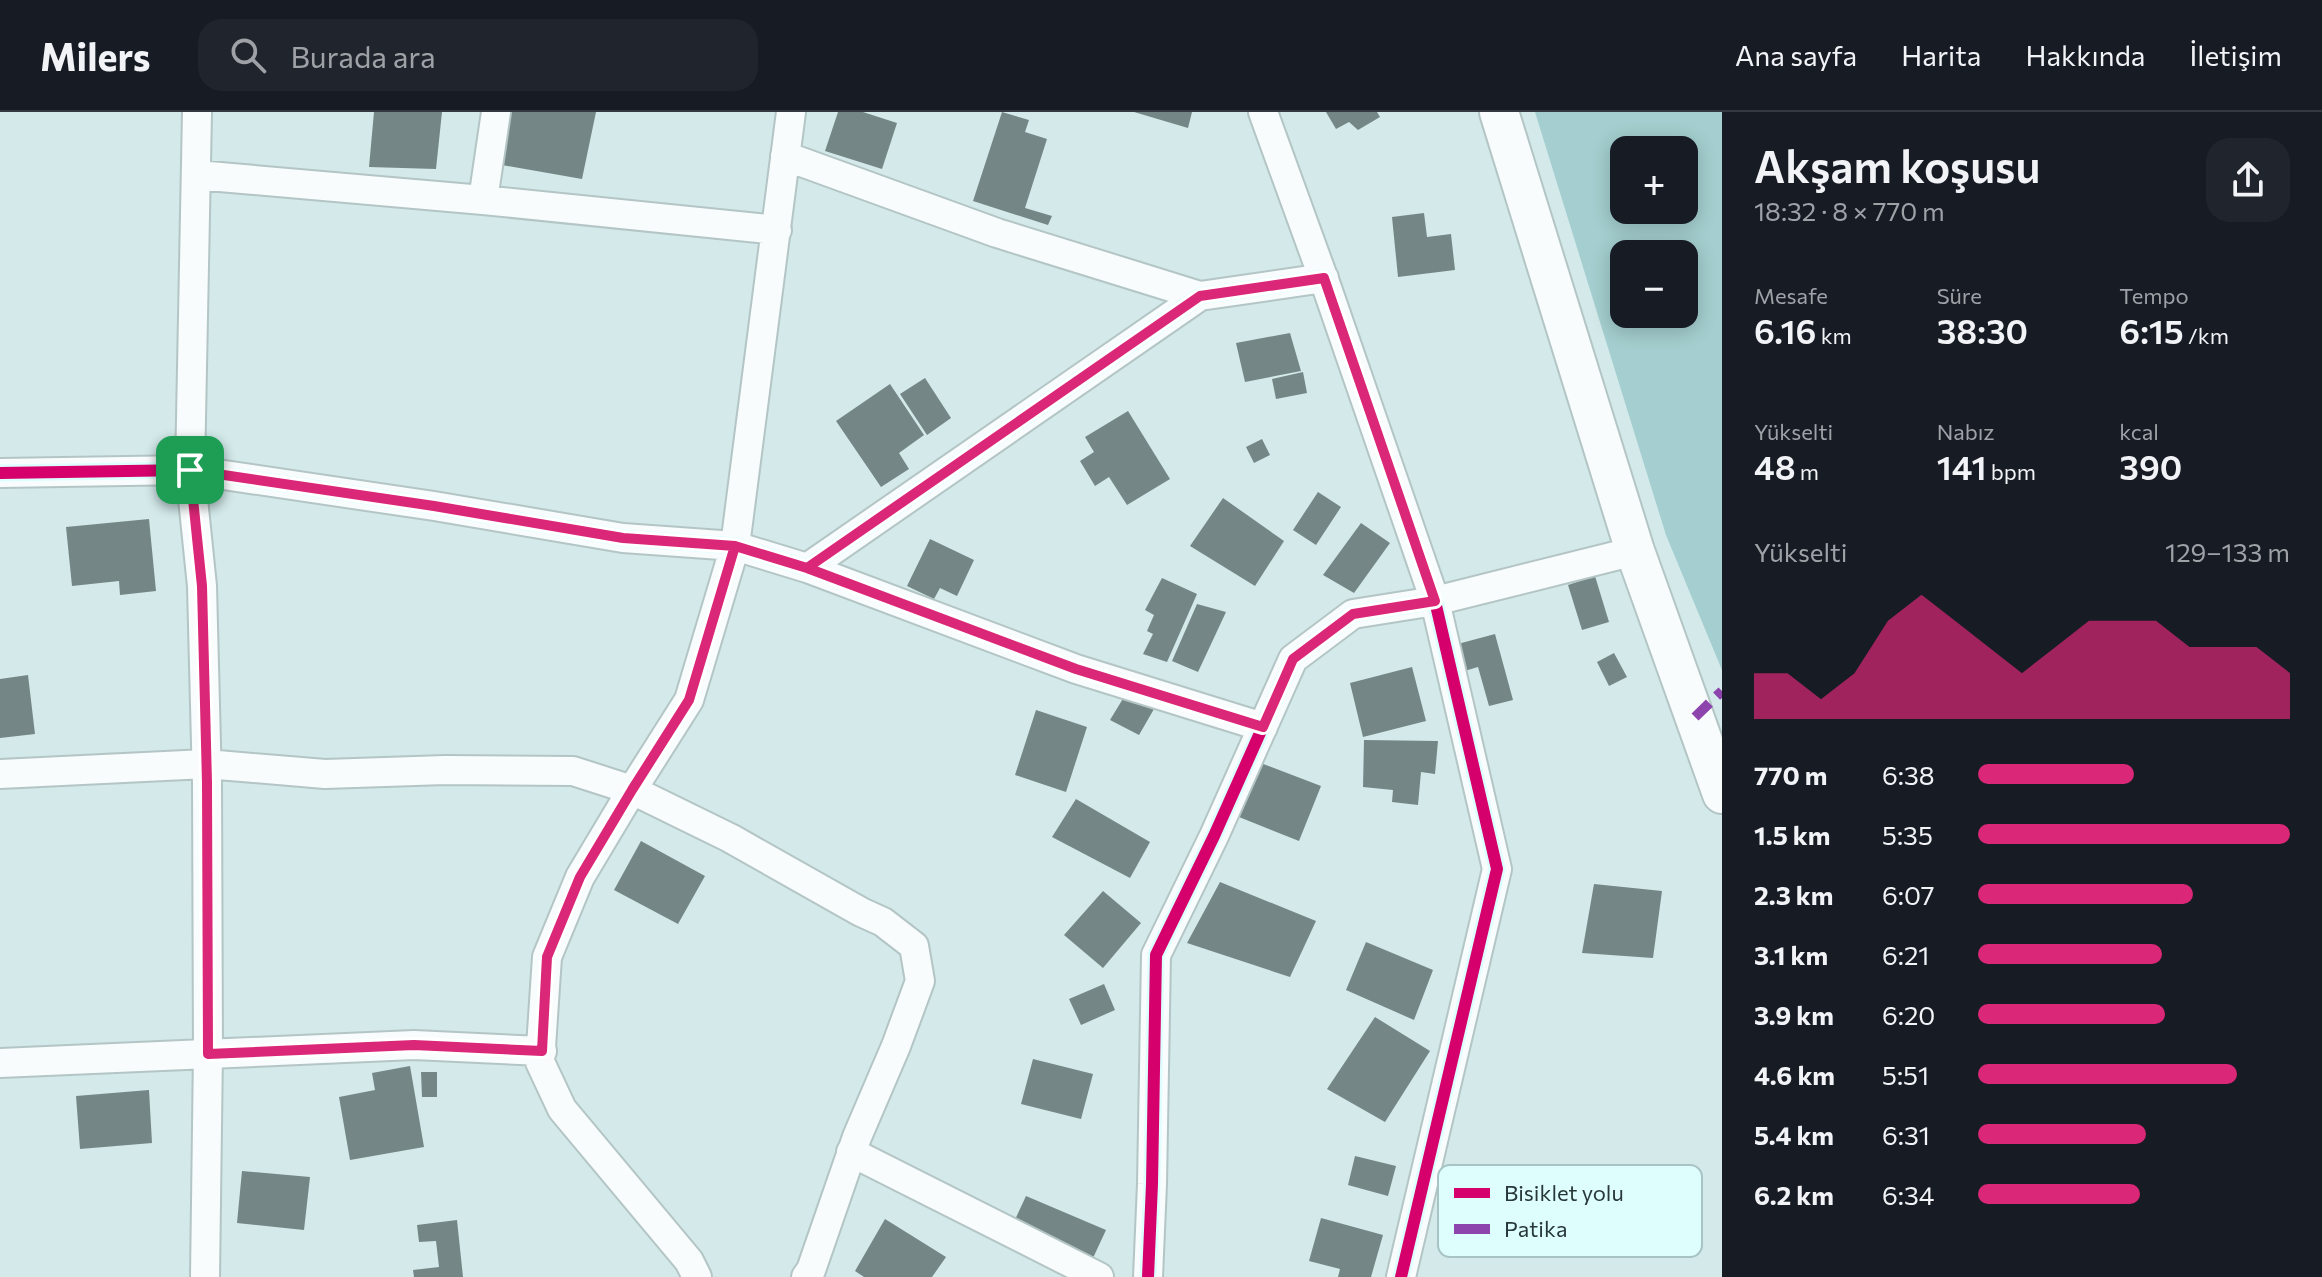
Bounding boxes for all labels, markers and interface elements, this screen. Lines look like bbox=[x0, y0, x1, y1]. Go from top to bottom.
search box bbox=[198, 19, 758, 91]
text: Milers bbox=[40, 32, 150, 79]
icon: search bbox=[226, 33, 270, 77]
text: Burada ara bbox=[290, 37, 436, 74]
text: Ana sayfa bbox=[1735, 38, 1857, 72]
text: Harita bbox=[1901, 38, 1981, 72]
text: Hakkında bbox=[2025, 38, 2145, 72]
text: İletişim bbox=[2189, 38, 2282, 72]
map controls bbox=[1610, 136, 1698, 328]
button: + bbox=[1610, 136, 1698, 224]
text: Akşam koşusu bbox=[1754, 138, 2040, 192]
button: share bbox=[2206, 138, 2290, 222]
text: 18:32 · 8 × 770 m bbox=[1754, 195, 1945, 226]
button: − bbox=[1610, 240, 1698, 328]
text: Mesafe bbox=[1754, 282, 1828, 309]
text: Süre bbox=[1937, 282, 1982, 309]
text: Tempo bbox=[2119, 282, 2189, 309]
text: 6.16 bbox=[1754, 309, 1816, 351]
text: 38:30 bbox=[1937, 309, 2028, 351]
text: 6:15 bbox=[2119, 309, 2184, 351]
text: km bbox=[1816, 322, 1852, 349]
text: /km bbox=[2184, 322, 2229, 349]
text: Yükselti bbox=[1754, 418, 1833, 445]
text: Nabız bbox=[1937, 418, 1994, 445]
text: kcal bbox=[2119, 418, 2159, 445]
pin bbox=[156, 436, 224, 504]
text: 48 bbox=[1754, 445, 1796, 487]
text: 141 bbox=[1937, 445, 1987, 487]
text: 390 bbox=[2119, 445, 2182, 487]
icon: arrive bbox=[168, 448, 212, 492]
text: m bbox=[1796, 458, 1819, 485]
text: bpm bbox=[1987, 458, 2036, 485]
text: Yükselti bbox=[1754, 536, 1847, 567]
text: 129–133 m bbox=[2165, 536, 2290, 567]
text: 770 m bbox=[1754, 759, 1827, 790]
text: 6:38 bbox=[1882, 759, 1935, 790]
text: 1.5 km bbox=[1754, 819, 1830, 850]
text: 5:35 bbox=[1882, 819, 1933, 850]
text: 2.3 km bbox=[1754, 879, 1833, 910]
text: 6:07 bbox=[1882, 879, 1935, 910]
text: 3.1 km bbox=[1754, 939, 1828, 970]
text: 6:21 bbox=[1882, 939, 1929, 970]
text: 3.9 km bbox=[1754, 999, 1834, 1030]
text: 6:20 bbox=[1882, 999, 1935, 1030]
text: 4.6 km bbox=[1754, 1059, 1835, 1090]
text: 5:51 bbox=[1882, 1059, 1929, 1090]
text: 5.4 km bbox=[1754, 1119, 1834, 1150]
text: 6:31 bbox=[1882, 1119, 1930, 1150]
legend bbox=[1438, 1165, 1702, 1257]
text: Bisiklet yolu bbox=[1504, 1179, 1624, 1206]
text: 6.2 km bbox=[1754, 1179, 1834, 1210]
text: 6:34 bbox=[1882, 1179, 1934, 1210]
text: Patika bbox=[1504, 1215, 1567, 1242]

